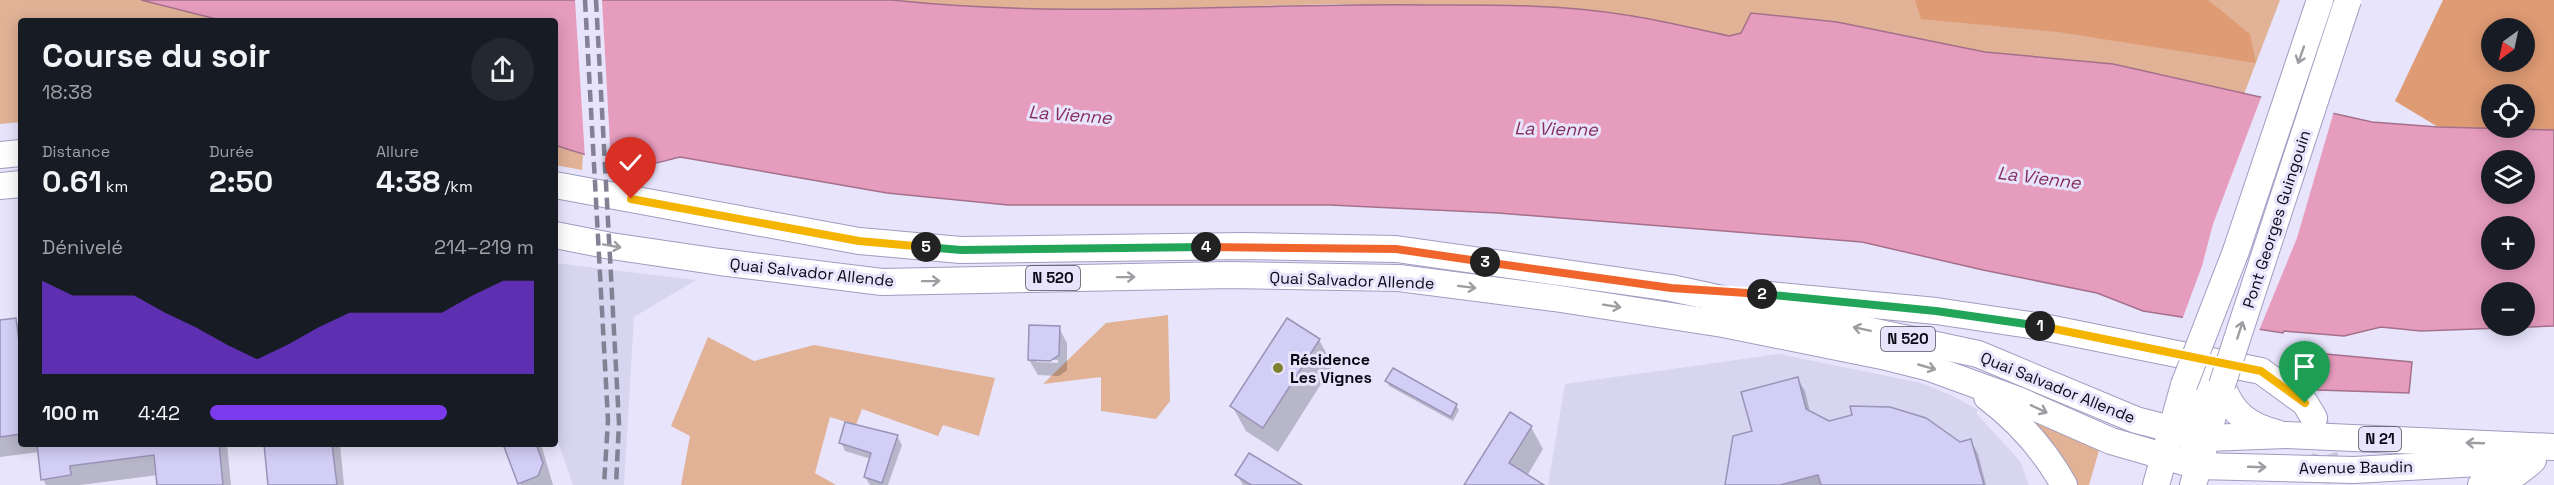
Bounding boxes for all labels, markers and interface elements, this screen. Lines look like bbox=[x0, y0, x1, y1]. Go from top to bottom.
north arrow bbox=[2481, 18, 2535, 72]
map controls bbox=[2481, 18, 2535, 336]
text: Course du soir bbox=[42, 35, 270, 77]
button: share bbox=[471, 38, 534, 101]
one-way arrow bbox=[2295, 46, 2306, 64]
text: 18:38 bbox=[42, 79, 92, 105]
button: locate bbox=[2481, 84, 2535, 138]
water label: La Vienne bbox=[1028, 100, 1114, 129]
water label: La Vienne bbox=[1514, 116, 1599, 141]
street label: Pont Georges Guingouin bbox=[2238, 127, 2315, 311]
pin bbox=[605, 137, 656, 199]
text: Distance bbox=[42, 141, 110, 162]
text: Durée bbox=[209, 141, 254, 162]
text: Allure bbox=[376, 141, 419, 162]
icon: check bbox=[614, 146, 647, 179]
button: layers bbox=[2481, 150, 2535, 204]
water label: La Vienne bbox=[1996, 161, 2083, 194]
text: 0.61 bbox=[42, 162, 102, 201]
text: 2:50 bbox=[209, 162, 273, 201]
text: 4:38 bbox=[376, 162, 440, 201]
text: km bbox=[102, 176, 128, 197]
text: /km bbox=[440, 176, 473, 197]
button: + bbox=[2481, 216, 2535, 270]
pin: 5 bbox=[911, 232, 941, 262]
pin: 4 bbox=[1191, 232, 1221, 262]
text: Dénivelé bbox=[42, 234, 123, 260]
text: 214–219 m bbox=[434, 234, 534, 260]
text: 5 bbox=[921, 236, 931, 257]
text: 4 bbox=[1201, 236, 1211, 257]
one-way arrow bbox=[602, 241, 622, 252]
pin: 3 bbox=[1470, 247, 1500, 277]
text: 3 bbox=[1480, 251, 1490, 272]
street label: Quai Salvador Allende bbox=[729, 253, 895, 292]
road number: N 520 bbox=[1026, 266, 1080, 290]
street label: Quai Salvador Allende bbox=[1269, 267, 1435, 294]
one-way arrow bbox=[1115, 271, 1135, 283]
one-way arrow bbox=[920, 275, 940, 286]
pin: 2 bbox=[1747, 279, 1777, 309]
one-way arrow bbox=[1457, 281, 1477, 292]
button: − bbox=[2481, 282, 2535, 336]
text: 2 bbox=[1757, 283, 1767, 304]
one-way arrow bbox=[1601, 301, 1621, 312]
pin: 1 bbox=[2025, 311, 2055, 341]
text: 1 bbox=[2036, 315, 2044, 336]
one-way arrow bbox=[2235, 321, 2246, 340]
one-way arrow bbox=[1853, 323, 1873, 334]
road number: N 520 bbox=[1881, 327, 1935, 351]
pin bbox=[2279, 341, 2330, 403]
street label: Quai Salvador Allende bbox=[1977, 347, 2138, 428]
place label: Résidence Les Vignes bbox=[1290, 349, 1372, 388]
icon: arrive bbox=[2288, 350, 2321, 383]
marker: Résidence Les Vignes bbox=[1271, 361, 1285, 375]
one-way arrow bbox=[1917, 362, 1936, 373]
text: 100 m bbox=[42, 400, 99, 426]
text: 4:42 bbox=[138, 400, 180, 426]
one-way arrow bbox=[2029, 404, 2047, 416]
road number: N 21 bbox=[2359, 427, 2401, 451]
one-way arrow bbox=[2465, 438, 2485, 449]
street label: Avenue Baudin bbox=[2299, 456, 2413, 479]
one-way arrow bbox=[2246, 461, 2266, 473]

